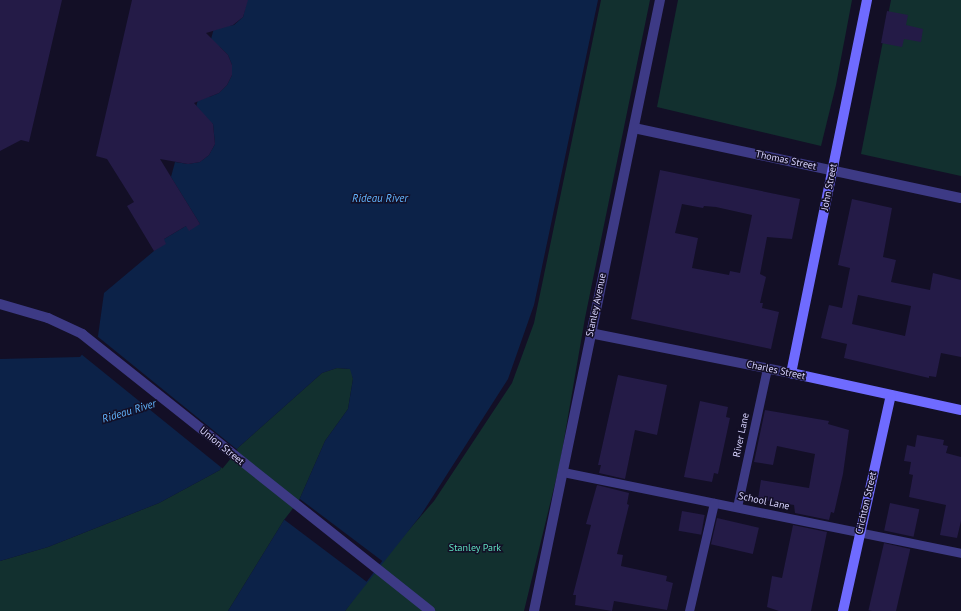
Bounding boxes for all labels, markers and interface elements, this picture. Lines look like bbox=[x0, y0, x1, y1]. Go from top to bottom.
street label: Thomas Street bbox=[754, 148, 818, 172]
street label: John Street bbox=[819, 163, 839, 211]
water label: Rideau River bbox=[352, 191, 408, 205]
street label: Stanley Avenue bbox=[583, 272, 609, 338]
street label: Charles Street bbox=[745, 358, 807, 382]
water label: Rideau River bbox=[100, 397, 158, 425]
street label: River Lane bbox=[730, 412, 752, 458]
street label: Union Street bbox=[197, 424, 247, 468]
street label: Crichton Street bbox=[853, 471, 879, 535]
street label: School Lane bbox=[737, 490, 791, 512]
park label: Stanley Park bbox=[449, 542, 501, 554]

